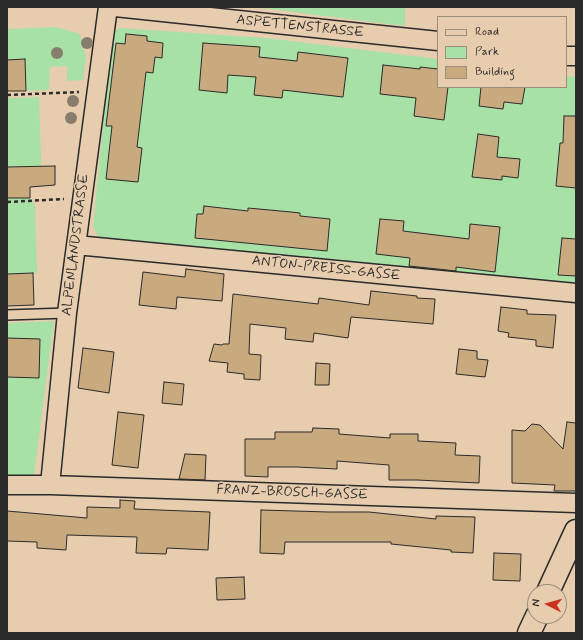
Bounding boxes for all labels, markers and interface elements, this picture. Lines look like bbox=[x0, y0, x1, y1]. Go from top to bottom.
street label: ASPETTENSTRASSE bbox=[235, 12, 365, 42]
legend bbox=[437, 16, 567, 88]
text: Road bbox=[475, 24, 499, 40]
text: Park bbox=[475, 44, 499, 60]
text: Building bbox=[475, 64, 515, 80]
street label: ALPENLANDSTRASSE bbox=[59, 173, 93, 317]
street label: ANTON-PREISS-GASSE bbox=[251, 253, 401, 285]
street label: FRANZ-BROSCH-GASSE bbox=[216, 482, 368, 504]
north arrow bbox=[527, 584, 567, 624]
text: N bbox=[529, 598, 543, 607]

